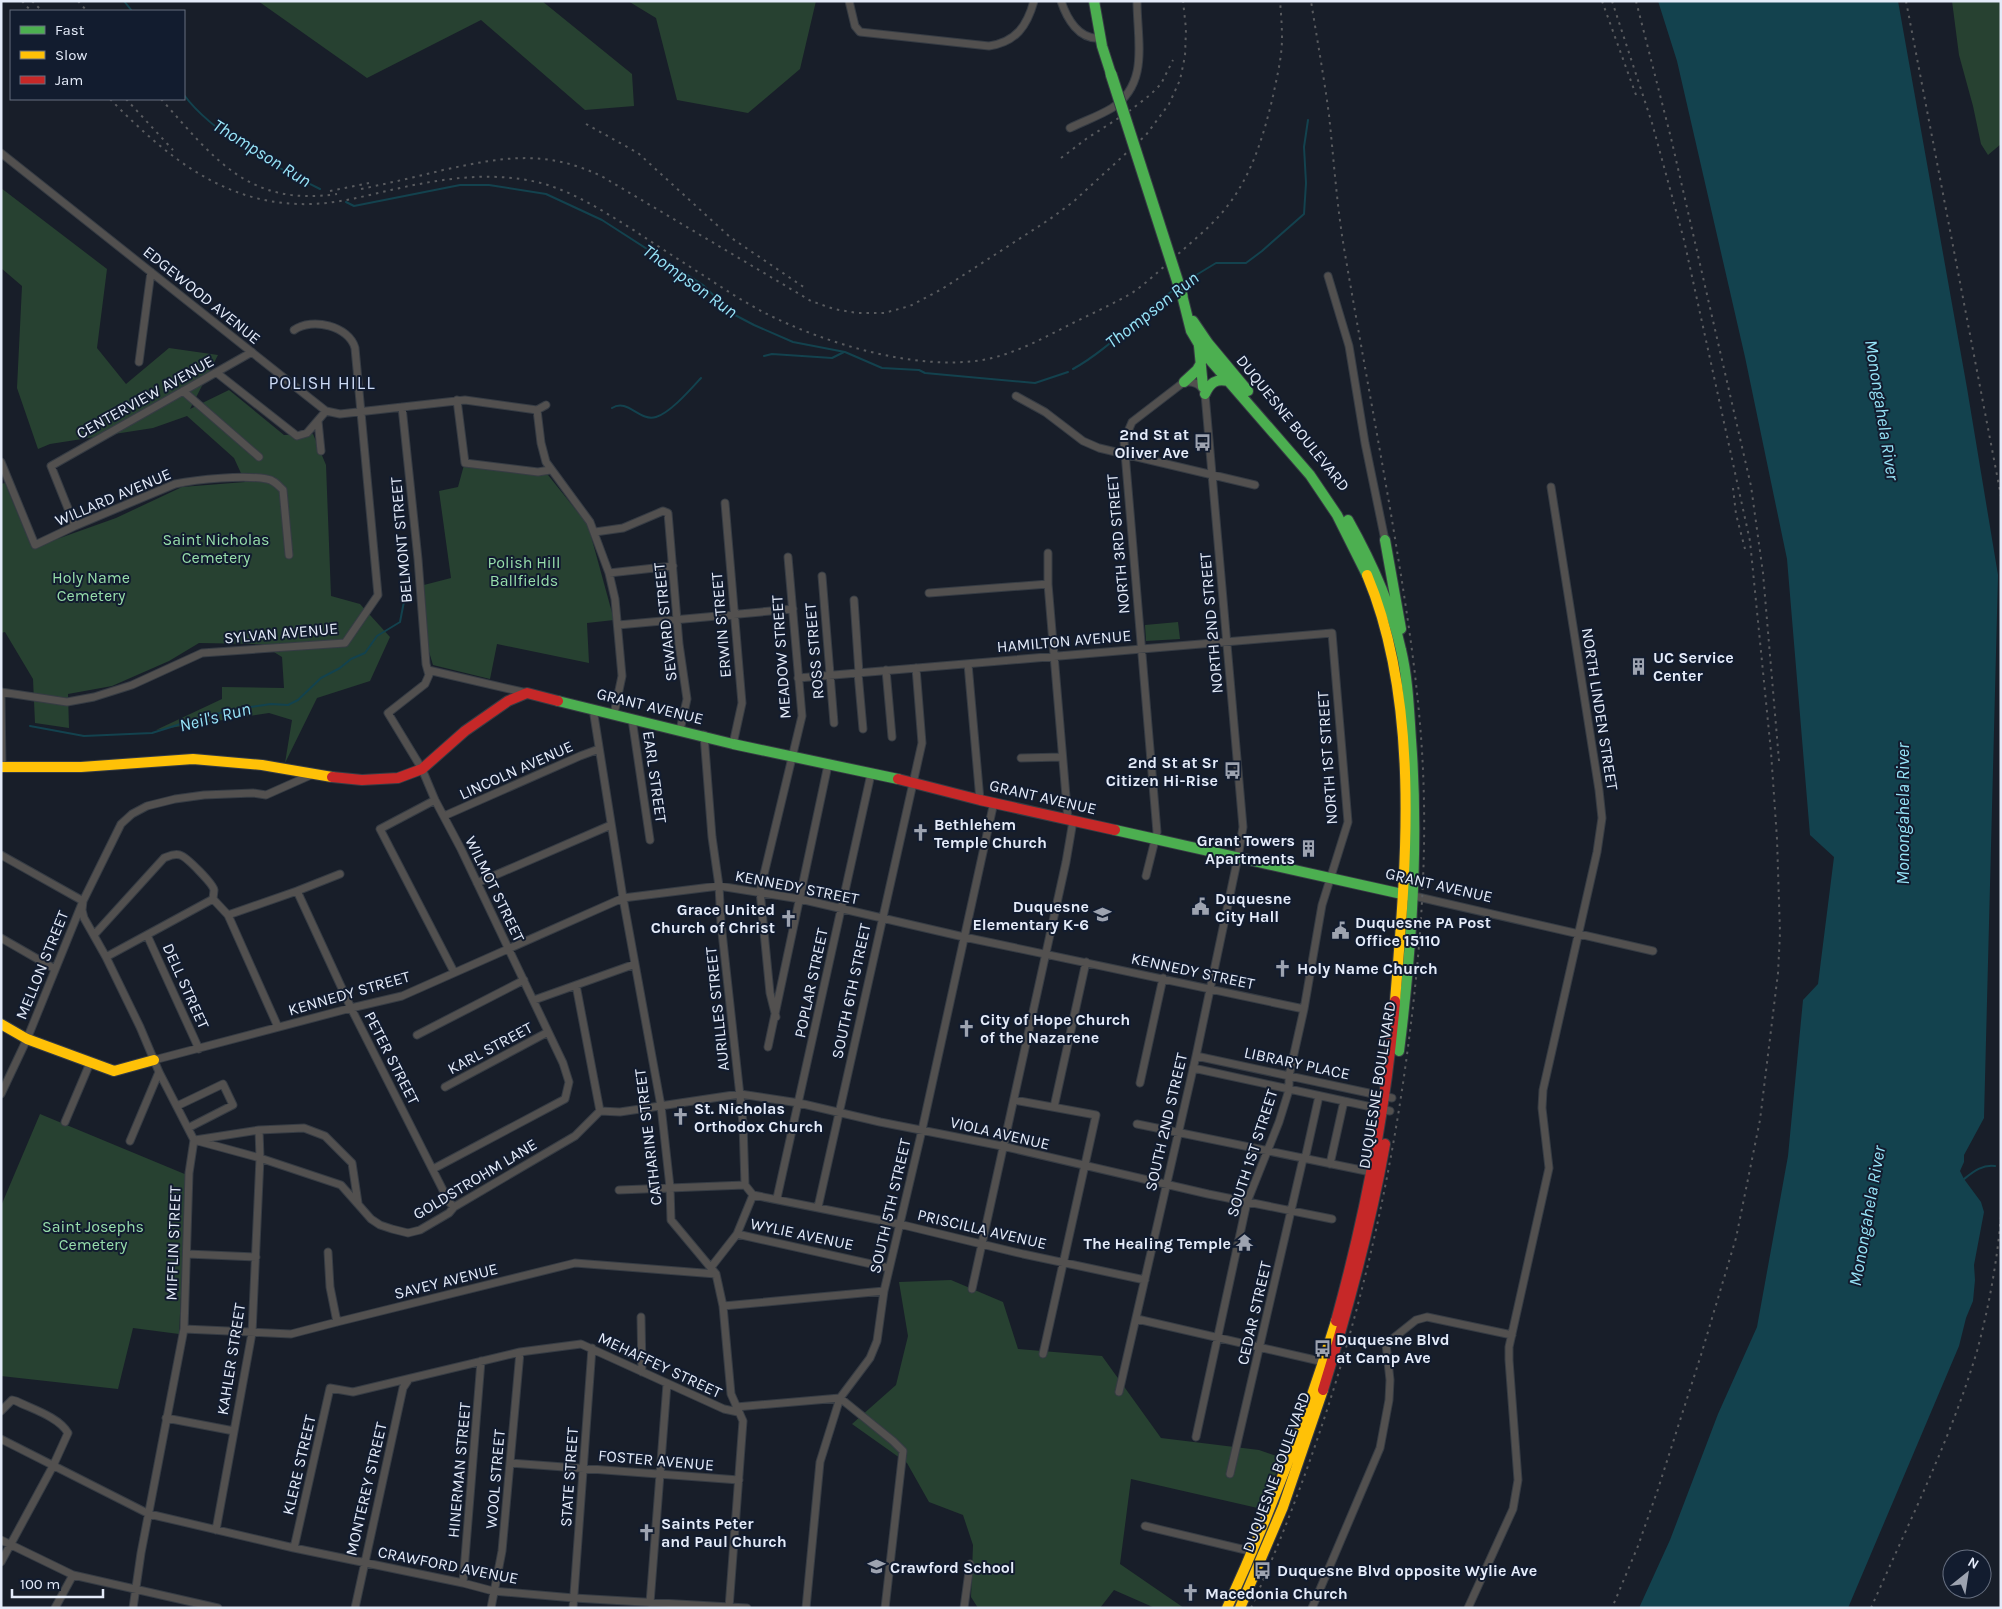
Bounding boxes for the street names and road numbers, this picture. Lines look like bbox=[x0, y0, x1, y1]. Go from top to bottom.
street label: EDGEWOOD AVENUE bbox=[140, 242, 264, 348]
street label: CENTERVIEW AVENUE bbox=[73, 351, 217, 443]
street label: DUQUESNE BOULEVARD bbox=[1232, 351, 1354, 495]
street label: WILLARD AVENUE bbox=[52, 464, 174, 530]
street label: NORTH 3RD STREET bbox=[1102, 473, 1134, 615]
street label: BELMONT STREET bbox=[386, 476, 416, 604]
street label: NORTH 2ND STREET bbox=[1195, 552, 1227, 694]
street label: SEWARD STREET bbox=[649, 562, 681, 682]
street label: ERWIN STREET bbox=[707, 571, 735, 679]
street label: MEADOW STREET bbox=[767, 594, 795, 720]
street label: ROSS STREET bbox=[800, 602, 828, 700]
street label: SYLVAN AVENUE bbox=[223, 619, 339, 647]
street label: HAMILTON AVENUE bbox=[996, 626, 1132, 656]
street label: NORTH LINDEN STREET bbox=[1578, 626, 1622, 792]
street label: GRANT AVENUE bbox=[595, 684, 705, 728]
street label: NORTH 1ST STREET bbox=[1313, 691, 1341, 825]
street label: EARL STREET bbox=[639, 730, 671, 824]
street label: LINCOLN AVENUE bbox=[456, 736, 576, 804]
street label: GRANT AVENUE bbox=[988, 775, 1098, 819]
street label: WILMOT STREET bbox=[461, 833, 529, 945]
street label: GRANT AVENUE bbox=[1384, 863, 1494, 907]
street label: KENNEDY STREET bbox=[733, 866, 861, 908]
street label: MELLON STREET bbox=[11, 908, 73, 1022]
street label: SOUTH 6TH STREET bbox=[827, 921, 875, 1061]
street label: POPLAR STREET bbox=[790, 926, 832, 1040]
street label: DELL STREET bbox=[159, 940, 213, 1032]
street label: AURILLES STREET bbox=[701, 946, 733, 1072]
street label: KENNEDY STREET bbox=[1129, 949, 1257, 993]
street label: KENNEDY STREET bbox=[286, 967, 412, 1019]
street label: DUQUESNE BOULEVARD bbox=[1354, 1000, 1400, 1170]
street label: PETER STREET bbox=[360, 1008, 424, 1108]
street label: KARL STREET bbox=[444, 1018, 536, 1078]
street label: LIBRARY PLACE bbox=[1242, 1043, 1352, 1083]
street label: SOUTH 2ND STREET bbox=[1141, 1051, 1191, 1193]
street label: CATHARINE STREET bbox=[630, 1067, 666, 1207]
street label: SOUTH 1ST STREET bbox=[1222, 1087, 1282, 1219]
street label: VIOLA AVENUE bbox=[948, 1112, 1052, 1154]
street label: GOLDSTROHM LANE bbox=[410, 1135, 540, 1223]
street label: SOUTH 5TH STREET bbox=[865, 1137, 915, 1275]
street label: MIFFLIN STREET bbox=[161, 1185, 185, 1301]
street label: PRISCILLA AVENUE bbox=[915, 1205, 1049, 1253]
street label: WYLIE AVENUE bbox=[749, 1214, 855, 1254]
street label: SAVEY AVENUE bbox=[392, 1259, 500, 1303]
street label: CEDAR STREET bbox=[1233, 1259, 1275, 1367]
street label: KAHLER STREET bbox=[213, 1302, 249, 1416]
street label: MEHAFFEY STREET bbox=[595, 1328, 725, 1402]
street label: DUQUESNE BOULEVARD bbox=[1238, 1389, 1314, 1555]
street label: HINERMAN STREET bbox=[444, 1401, 474, 1539]
street label: KLERE STREET bbox=[278, 1413, 320, 1517]
street label: MONTEREY STREET bbox=[341, 1420, 391, 1558]
street label: STATE STREET bbox=[556, 1427, 582, 1527]
street label: WOOL STREET bbox=[481, 1429, 509, 1529]
street label: FOSTER AVENUE bbox=[597, 1445, 715, 1475]
street label: CRAWFORD AVENUE bbox=[376, 1542, 520, 1588]

